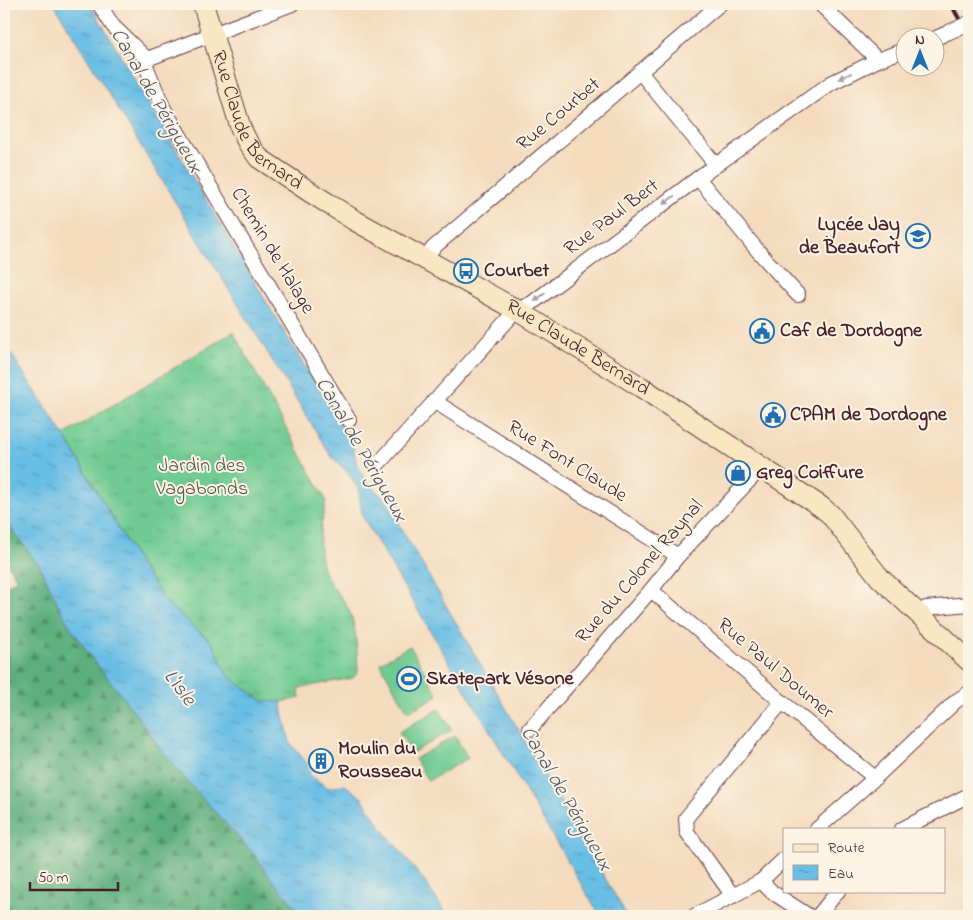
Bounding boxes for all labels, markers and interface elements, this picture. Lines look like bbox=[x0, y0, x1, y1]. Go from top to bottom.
water label: Canal de Périgueux bbox=[102, 23, 210, 181]
north arrow bbox=[896, 28, 946, 78]
text: N bbox=[915, 30, 925, 51]
street label: Rue Claude Bernard bbox=[204, 47, 308, 198]
street label: Rue Courbet bbox=[511, 71, 607, 159]
one-way arrow bbox=[838, 72, 852, 80]
street label: Rue Paul Bert bbox=[558, 172, 666, 263]
street label: Chemin de Halage bbox=[222, 182, 321, 320]
one-way arrow bbox=[663, 194, 676, 205]
place label: Lycée Jay de Beaufort bbox=[799, 211, 900, 263]
school or university icon: Lycée Jay de Beaufort bbox=[905, 223, 931, 249]
place label: Courbet bbox=[484, 257, 549, 286]
bus stop icon: Courbet bbox=[453, 258, 479, 284]
street label: Rue Claude Bernard bbox=[500, 292, 656, 403]
one-way arrow bbox=[534, 292, 547, 303]
place label: Caf de Dordogne bbox=[780, 317, 923, 347]
public building icon: Caf de Dordogne bbox=[749, 318, 775, 344]
water label: Canal de Périgueux bbox=[307, 372, 415, 530]
place label: CPAM de Dordogne bbox=[790, 401, 948, 431]
public building icon: CPAM de Dordogne bbox=[760, 402, 786, 428]
street label: Rue Font Claude bbox=[502, 414, 632, 510]
park label: Jardin des Vagabonds bbox=[155, 452, 248, 505]
place label: Greg Coiffure bbox=[756, 459, 865, 489]
shop icon: Greg Coiffure bbox=[725, 460, 751, 486]
street label: Rue du Colonel Raynal bbox=[569, 494, 711, 650]
street label: Rue Paul Doumer bbox=[710, 611, 840, 727]
water label: L'Isle bbox=[155, 664, 204, 714]
place label: Skatepark Vésone bbox=[426, 665, 575, 694]
sports icon: Skatepark Vésone bbox=[396, 666, 422, 692]
water label: Canal de Périgueux bbox=[512, 721, 620, 879]
place label: Moulin du Rousseau bbox=[338, 735, 422, 787]
building icon: Moulin du Rousseau bbox=[308, 748, 334, 774]
legend bbox=[783, 828, 946, 892]
text: Route bbox=[828, 837, 865, 859]
scale bar bbox=[30, 860, 118, 892]
text: Eau bbox=[828, 863, 854, 885]
text: 50 m bbox=[38, 867, 69, 889]

